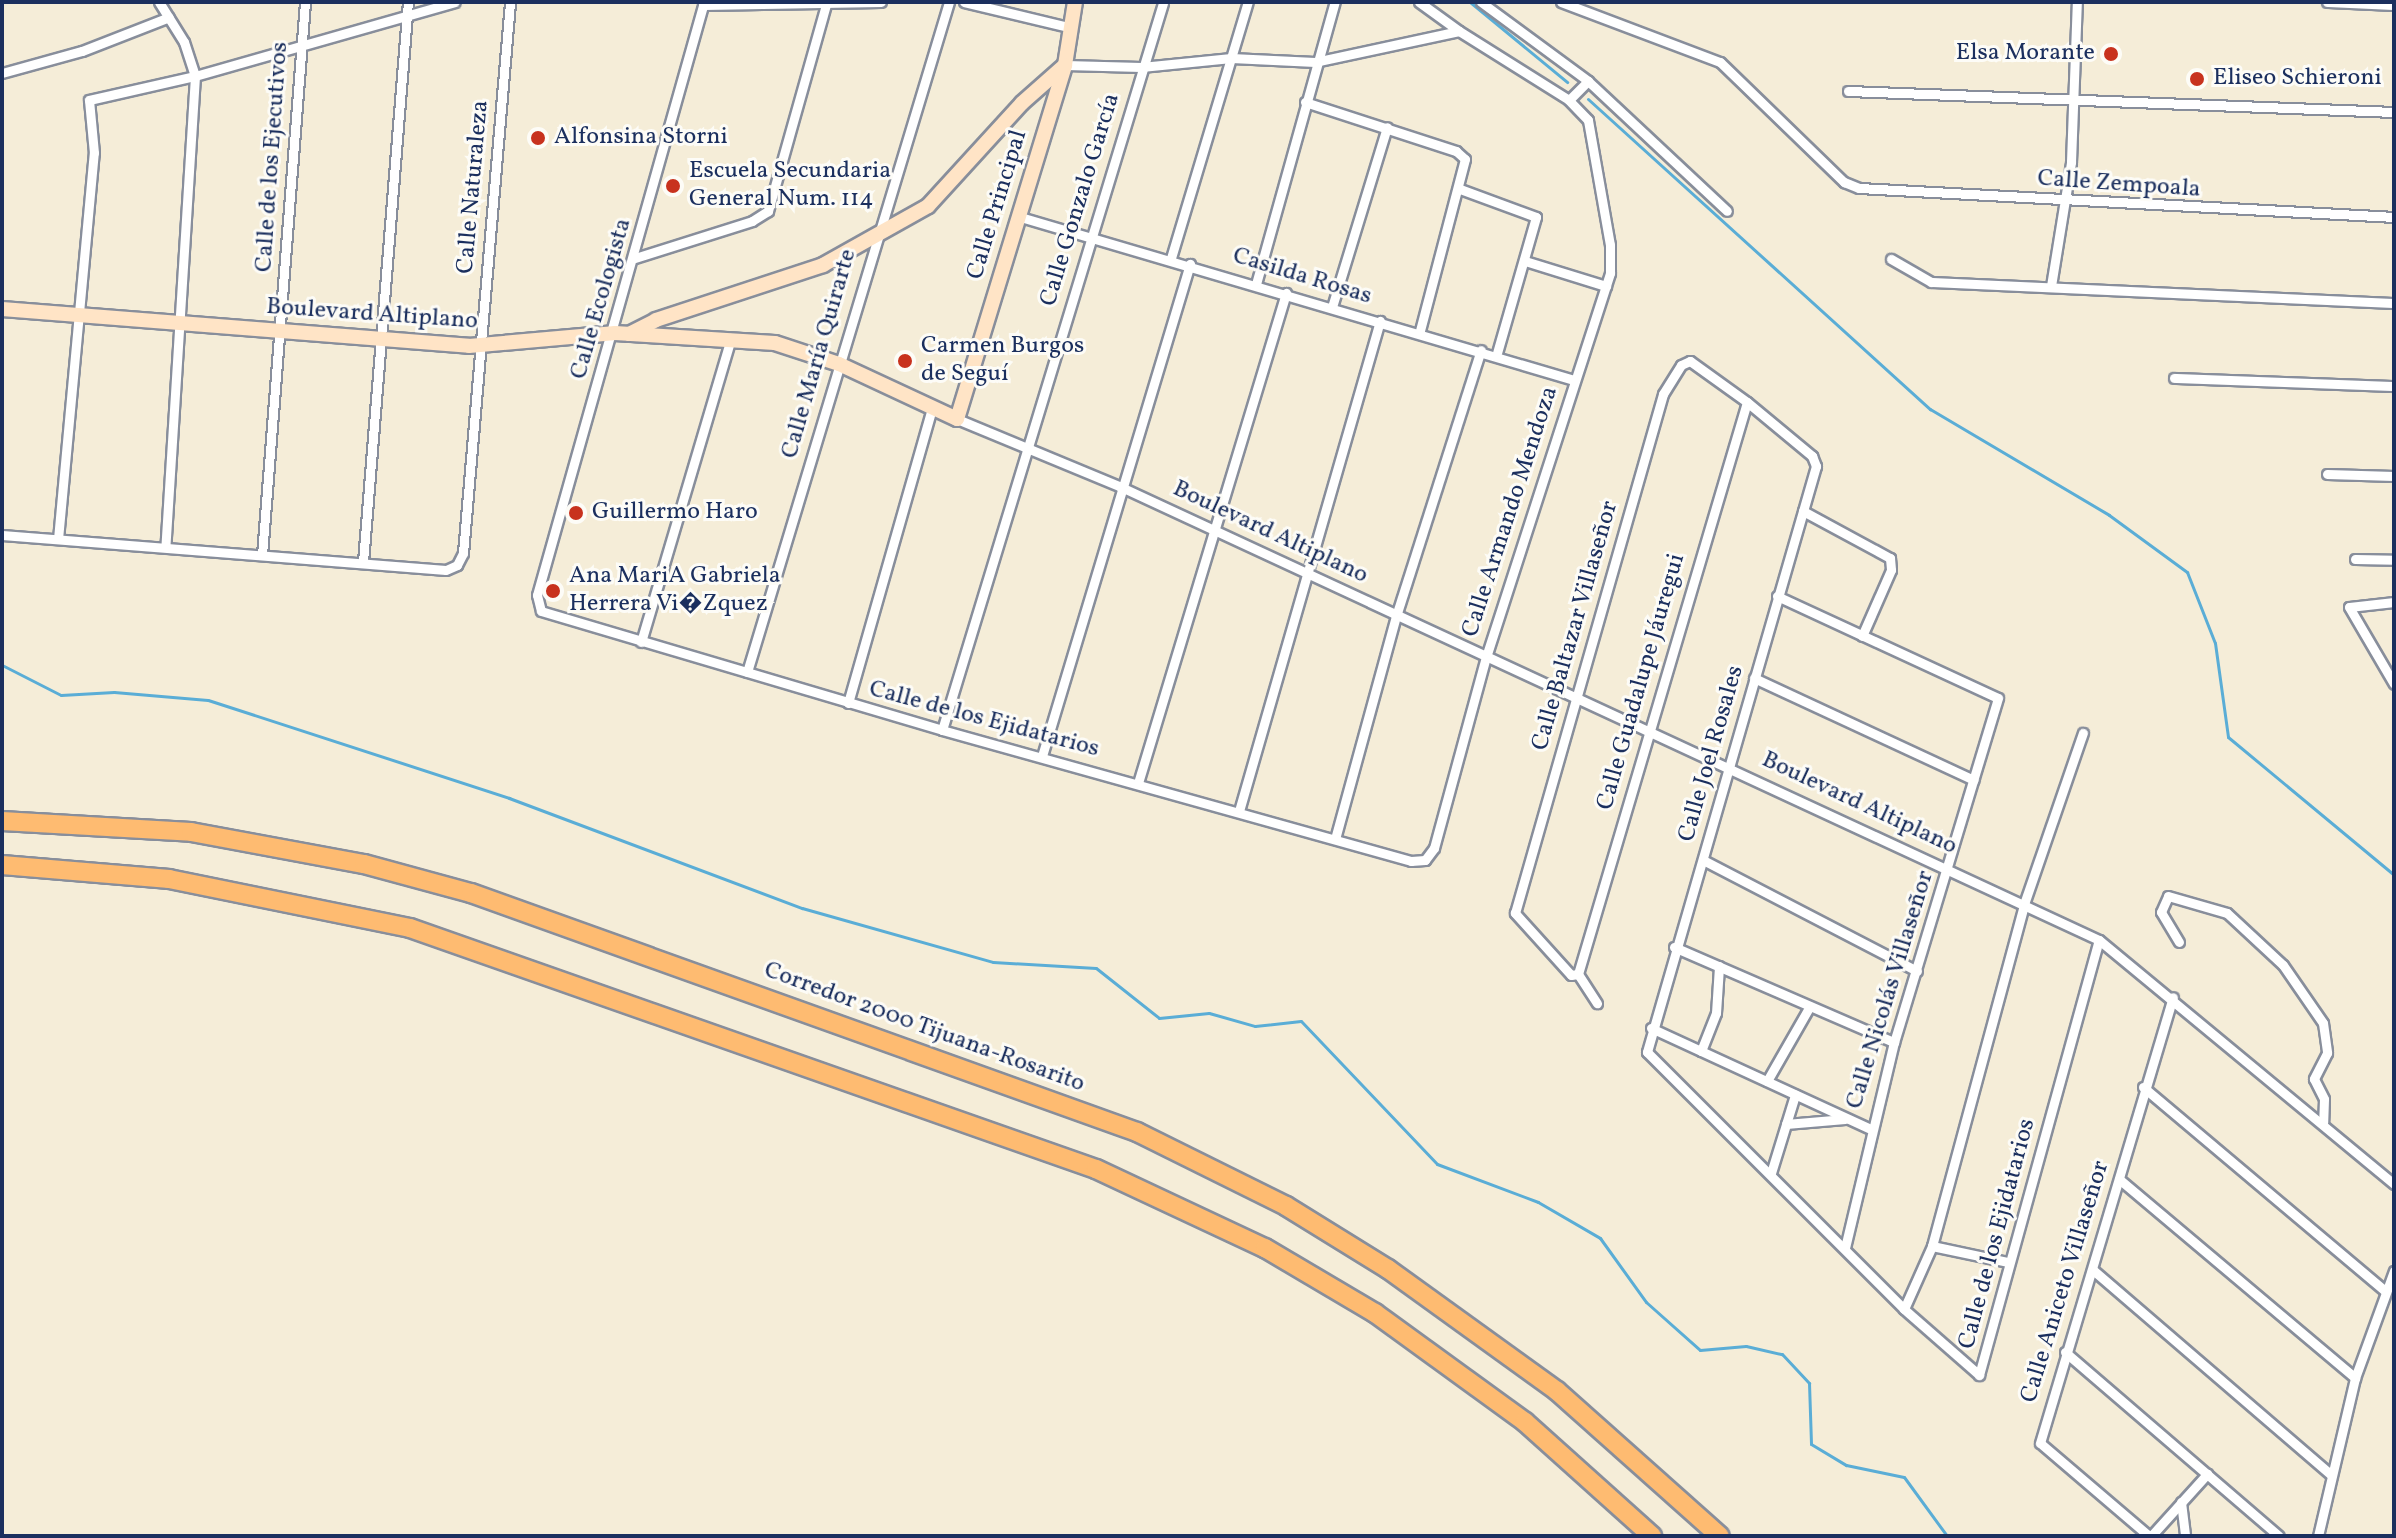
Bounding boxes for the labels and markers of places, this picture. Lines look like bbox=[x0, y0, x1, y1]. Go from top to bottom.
place label: Elsa Morante bbox=[1956, 40, 2095, 68]
marker: Elsa Morante bbox=[2102, 45, 2120, 63]
place label: Eliseo Schieroni bbox=[2213, 65, 2382, 93]
marker: Eliseo Schieroni bbox=[2188, 70, 2206, 88]
place label: Alfonsina Storni bbox=[554, 124, 728, 152]
marker: Alfonsina Storni bbox=[529, 129, 547, 147]
place label: Escuela Secundaria General Num. 114 bbox=[689, 158, 891, 214]
marker: Escuela Secundaria General Num. 114 bbox=[664, 177, 682, 195]
place label: Carmen Burgos de Seguí bbox=[921, 333, 1084, 389]
marker: Carmen Burgos de Seguí bbox=[896, 352, 914, 370]
place label: Guillermo Haro bbox=[592, 499, 758, 527]
marker: Guillermo Haro bbox=[567, 504, 585, 522]
place label: Ana MariA Gabriela Herrera Vi�Zquez bbox=[569, 563, 781, 619]
marker: Ana MariA Gabriela Herrera Vi�Zquez bbox=[544, 582, 562, 600]

